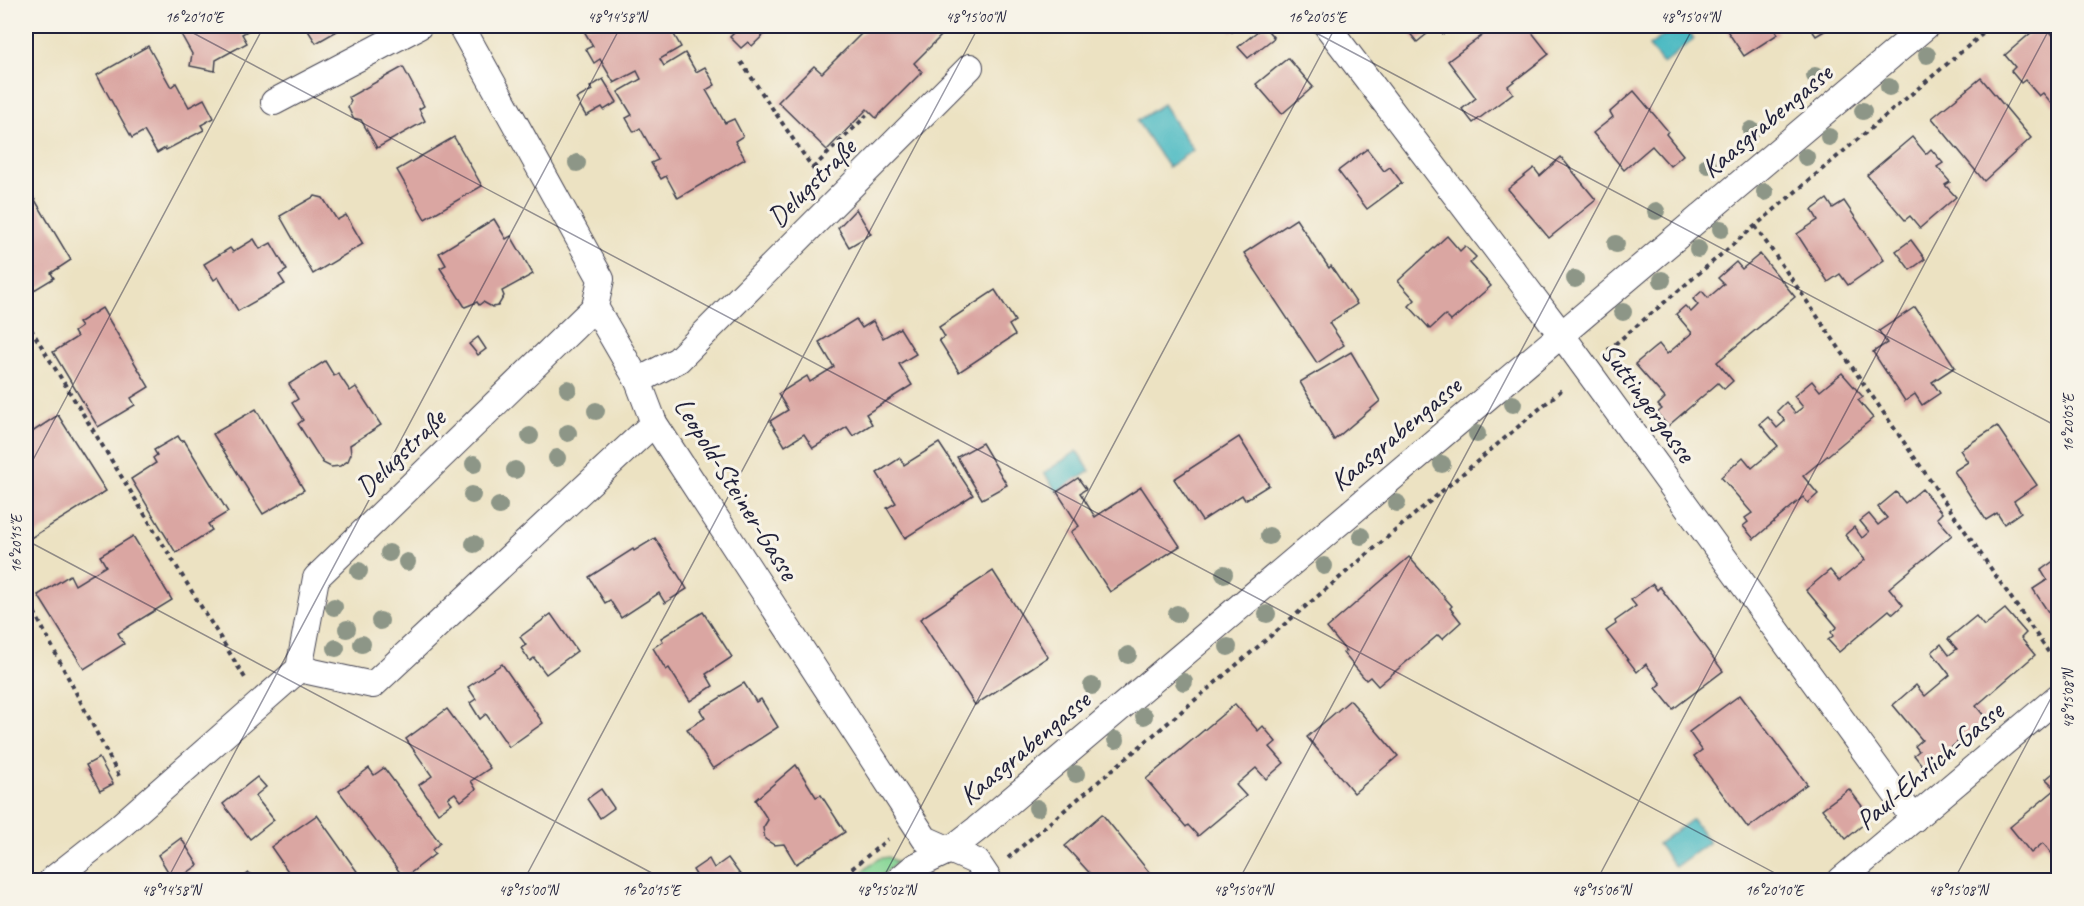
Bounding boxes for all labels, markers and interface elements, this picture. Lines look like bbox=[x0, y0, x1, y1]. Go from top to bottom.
text: 16°20'10"E bbox=[165, 8, 225, 27]
text: 48°14'58"N bbox=[587, 8, 650, 27]
text: 48°15'00"N bbox=[945, 8, 1008, 27]
text: 16°20'05"E bbox=[1288, 8, 1348, 27]
text: 48°15'04"N bbox=[1660, 8, 1723, 27]
street label: Kaasgrabengasse bbox=[1694, 54, 1841, 185]
street label: Delugstraße bbox=[760, 129, 864, 234]
street label: Suttingergasse bbox=[1594, 336, 1705, 470]
street label: Kaasgrabengasse bbox=[1323, 367, 1470, 498]
street label: Leopold-Steiner-Gasse bbox=[666, 390, 808, 588]
text: 16°20'05"E bbox=[2059, 392, 2078, 452]
street label: Delugstraße bbox=[348, 400, 454, 504]
text: 16°20'15"E bbox=[7, 513, 26, 573]
text: 48°15'08"N bbox=[2059, 666, 2078, 729]
street label: Kaasgrabengasse bbox=[952, 681, 1099, 812]
street label: Paul-Ehrlich-Gasse bbox=[1848, 692, 2012, 837]
text: 48°14'58"N bbox=[141, 881, 204, 900]
text: 48°15'00"N bbox=[498, 881, 561, 900]
text: 16°20'15"E bbox=[622, 881, 682, 900]
text: 48°15'02"N bbox=[856, 881, 919, 900]
text: 48°15'04"N bbox=[1213, 881, 1276, 900]
text: 48°15'06"N bbox=[1571, 881, 1634, 900]
text: 16°20'10"E bbox=[1745, 881, 1805, 900]
text: 48°15'08"N bbox=[1928, 881, 1991, 900]

